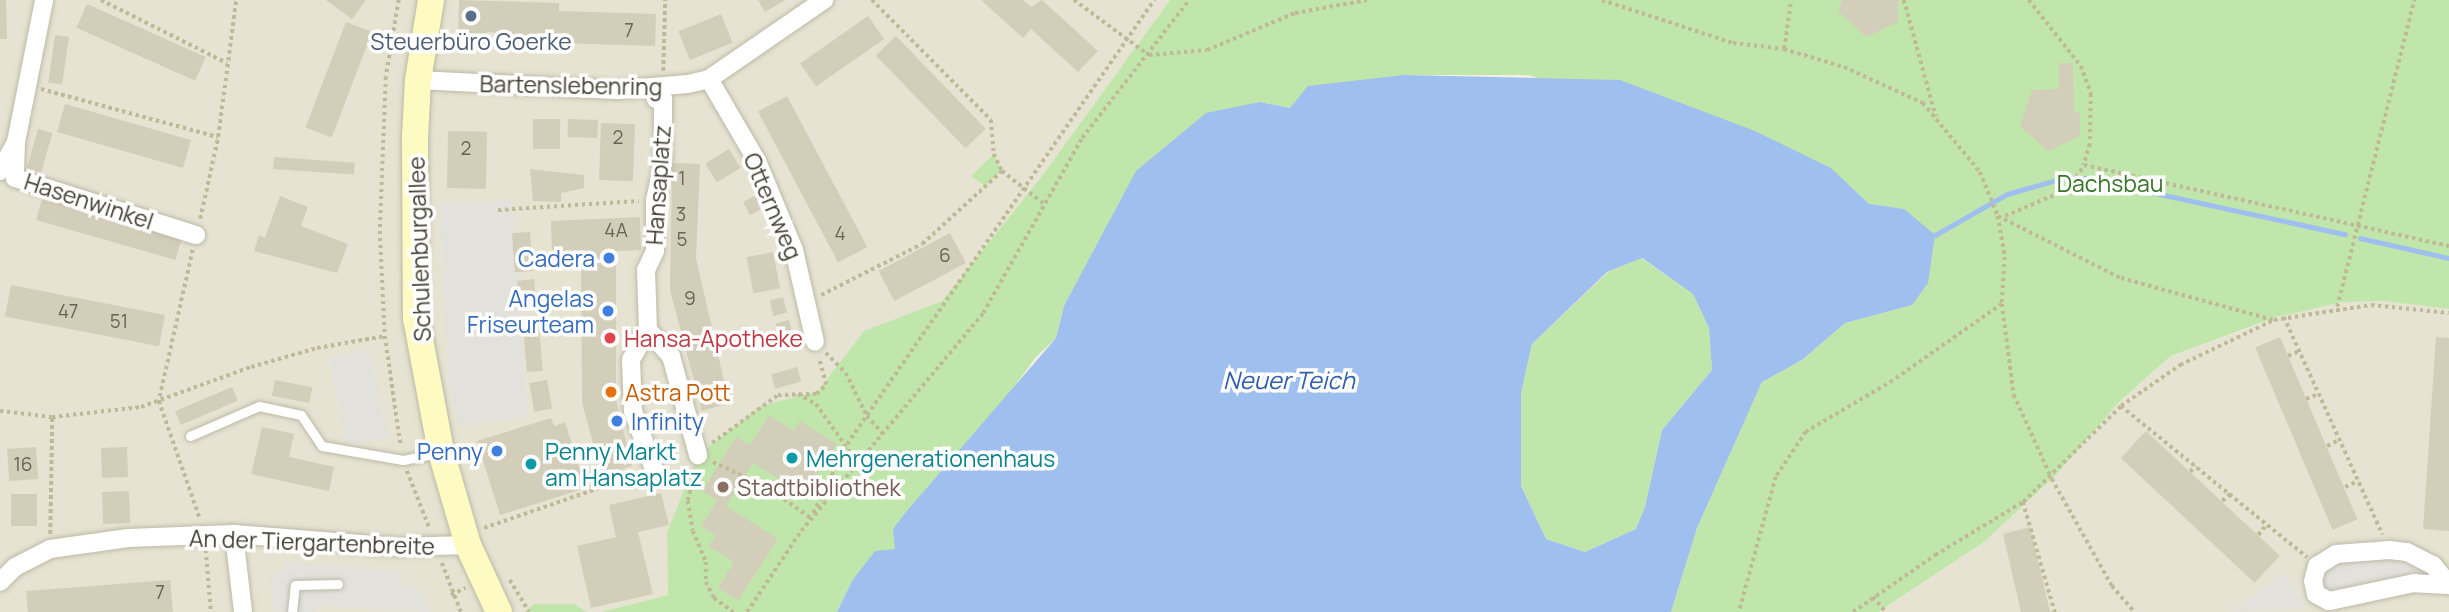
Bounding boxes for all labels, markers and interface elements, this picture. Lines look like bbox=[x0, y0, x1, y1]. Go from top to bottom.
marker: Steuerbüro Goerke bbox=[463, 8, 479, 24]
house number: 7 bbox=[624, 20, 634, 42]
place label: Steuerbüro Goerke bbox=[370, 27, 572, 55]
street label: Bartenslebenring bbox=[479, 70, 663, 100]
street label: Hansaplatz bbox=[640, 124, 676, 246]
house number: 2 bbox=[613, 127, 623, 149]
house number: 2 bbox=[461, 138, 471, 160]
street label: Otternweg bbox=[738, 148, 808, 264]
street label: Schulenburgallee bbox=[402, 156, 436, 342]
street label: Hasenwinkel bbox=[21, 167, 157, 235]
house number: 1 bbox=[678, 168, 686, 190]
park label: Dachsbau bbox=[2057, 169, 2163, 197]
house number: 3 bbox=[676, 204, 686, 226]
house number: 4A bbox=[604, 220, 628, 242]
house number: 4 bbox=[834, 223, 846, 245]
house number: 5 bbox=[677, 229, 687, 251]
place label: Cadera bbox=[518, 244, 595, 272]
house number: 6 bbox=[939, 245, 951, 267]
marker: Cadera bbox=[601, 250, 617, 266]
place label: Angelas Friseurteam bbox=[467, 284, 594, 338]
house number: 9 bbox=[684, 288, 696, 310]
house number: 47 bbox=[58, 301, 78, 323]
marker: Angelas Friseurteam bbox=[600, 303, 616, 319]
house number: 51 bbox=[110, 311, 128, 333]
place label: Hansa-Apotheke bbox=[624, 324, 803, 352]
marker: Hansa-Apotheke bbox=[602, 330, 618, 346]
water label: Neuer Teich bbox=[1223, 366, 1355, 394]
place label: Astra Pott bbox=[625, 378, 731, 406]
marker: Astra Pott bbox=[603, 384, 619, 400]
place label: Infinity bbox=[631, 407, 704, 435]
marker: Infinity bbox=[609, 413, 625, 429]
place label: Penny bbox=[417, 437, 483, 465]
place label: Penny Markt am Hansaplatz bbox=[545, 437, 702, 491]
marker: Penny bbox=[489, 443, 505, 459]
place label: Mehrgenerationenhaus bbox=[806, 444, 1055, 472]
marker: Mehrgenerationenhaus bbox=[784, 450, 800, 466]
house number: 16 bbox=[13, 454, 33, 476]
marker: Penny Markt am Hansaplatz bbox=[523, 456, 539, 472]
place label: Stadtbibliothek bbox=[737, 473, 901, 501]
marker: Stadtbibliothek bbox=[715, 479, 731, 495]
street label: An der Tiergartenbreite bbox=[189, 524, 435, 560]
house number: 7 bbox=[155, 582, 165, 604]

